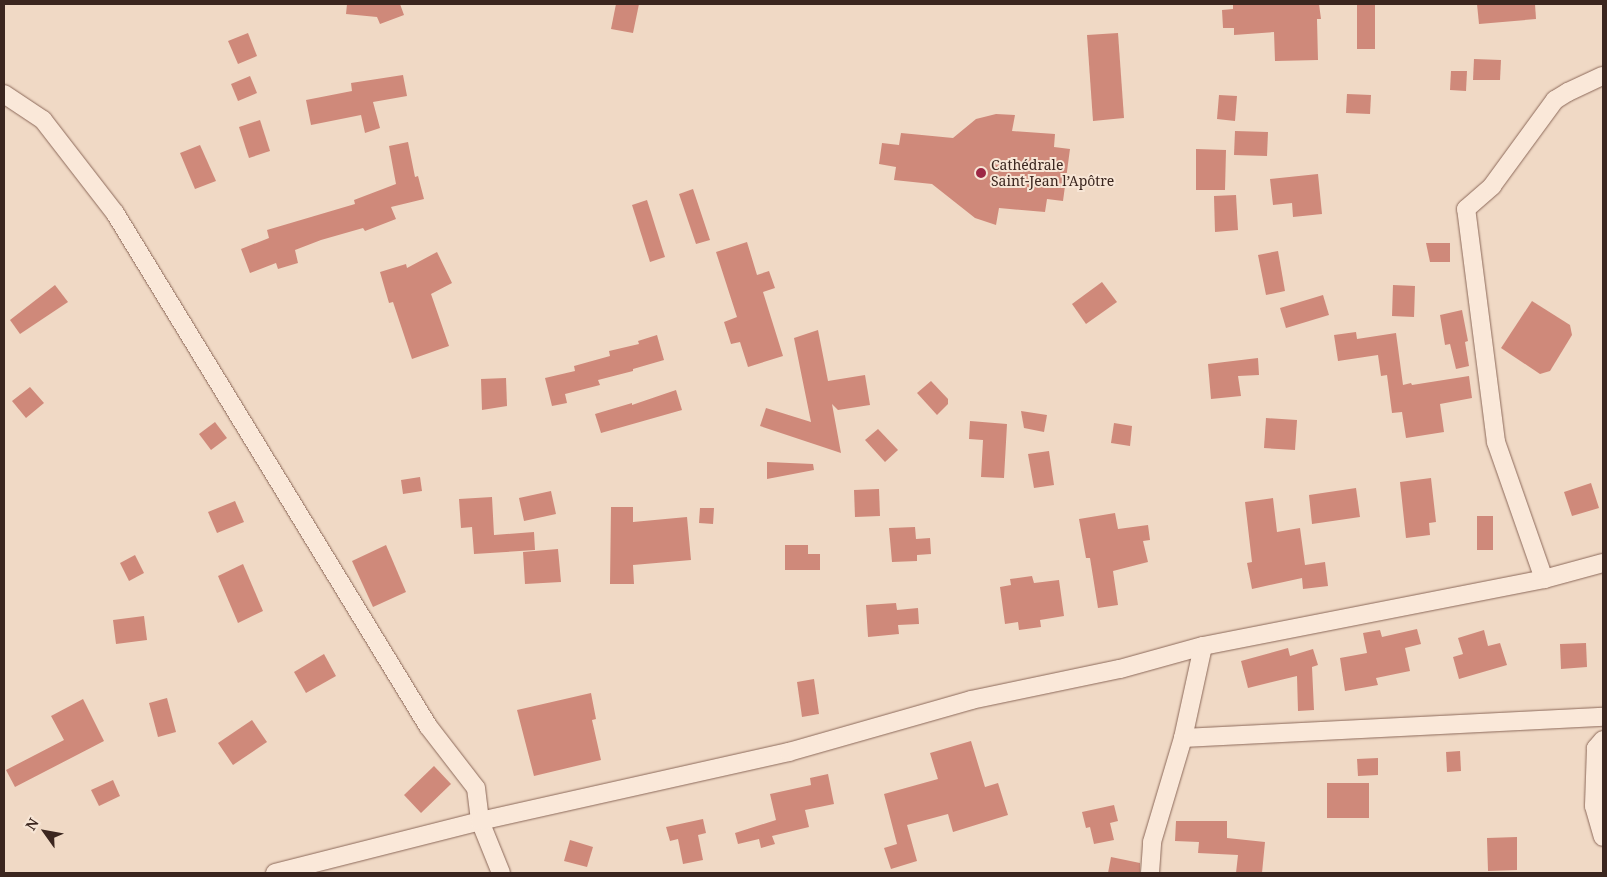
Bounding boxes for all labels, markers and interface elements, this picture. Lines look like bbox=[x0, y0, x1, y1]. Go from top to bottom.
place label: Cathédrale Saint-Jean l’Apôtre bbox=[991, 157, 1114, 190]
marker: Cathédrale Saint-Jean l’Apôtre bbox=[975, 167, 987, 179]
north arrow bbox=[20, 807, 70, 857]
text: N bbox=[21, 814, 43, 834]

